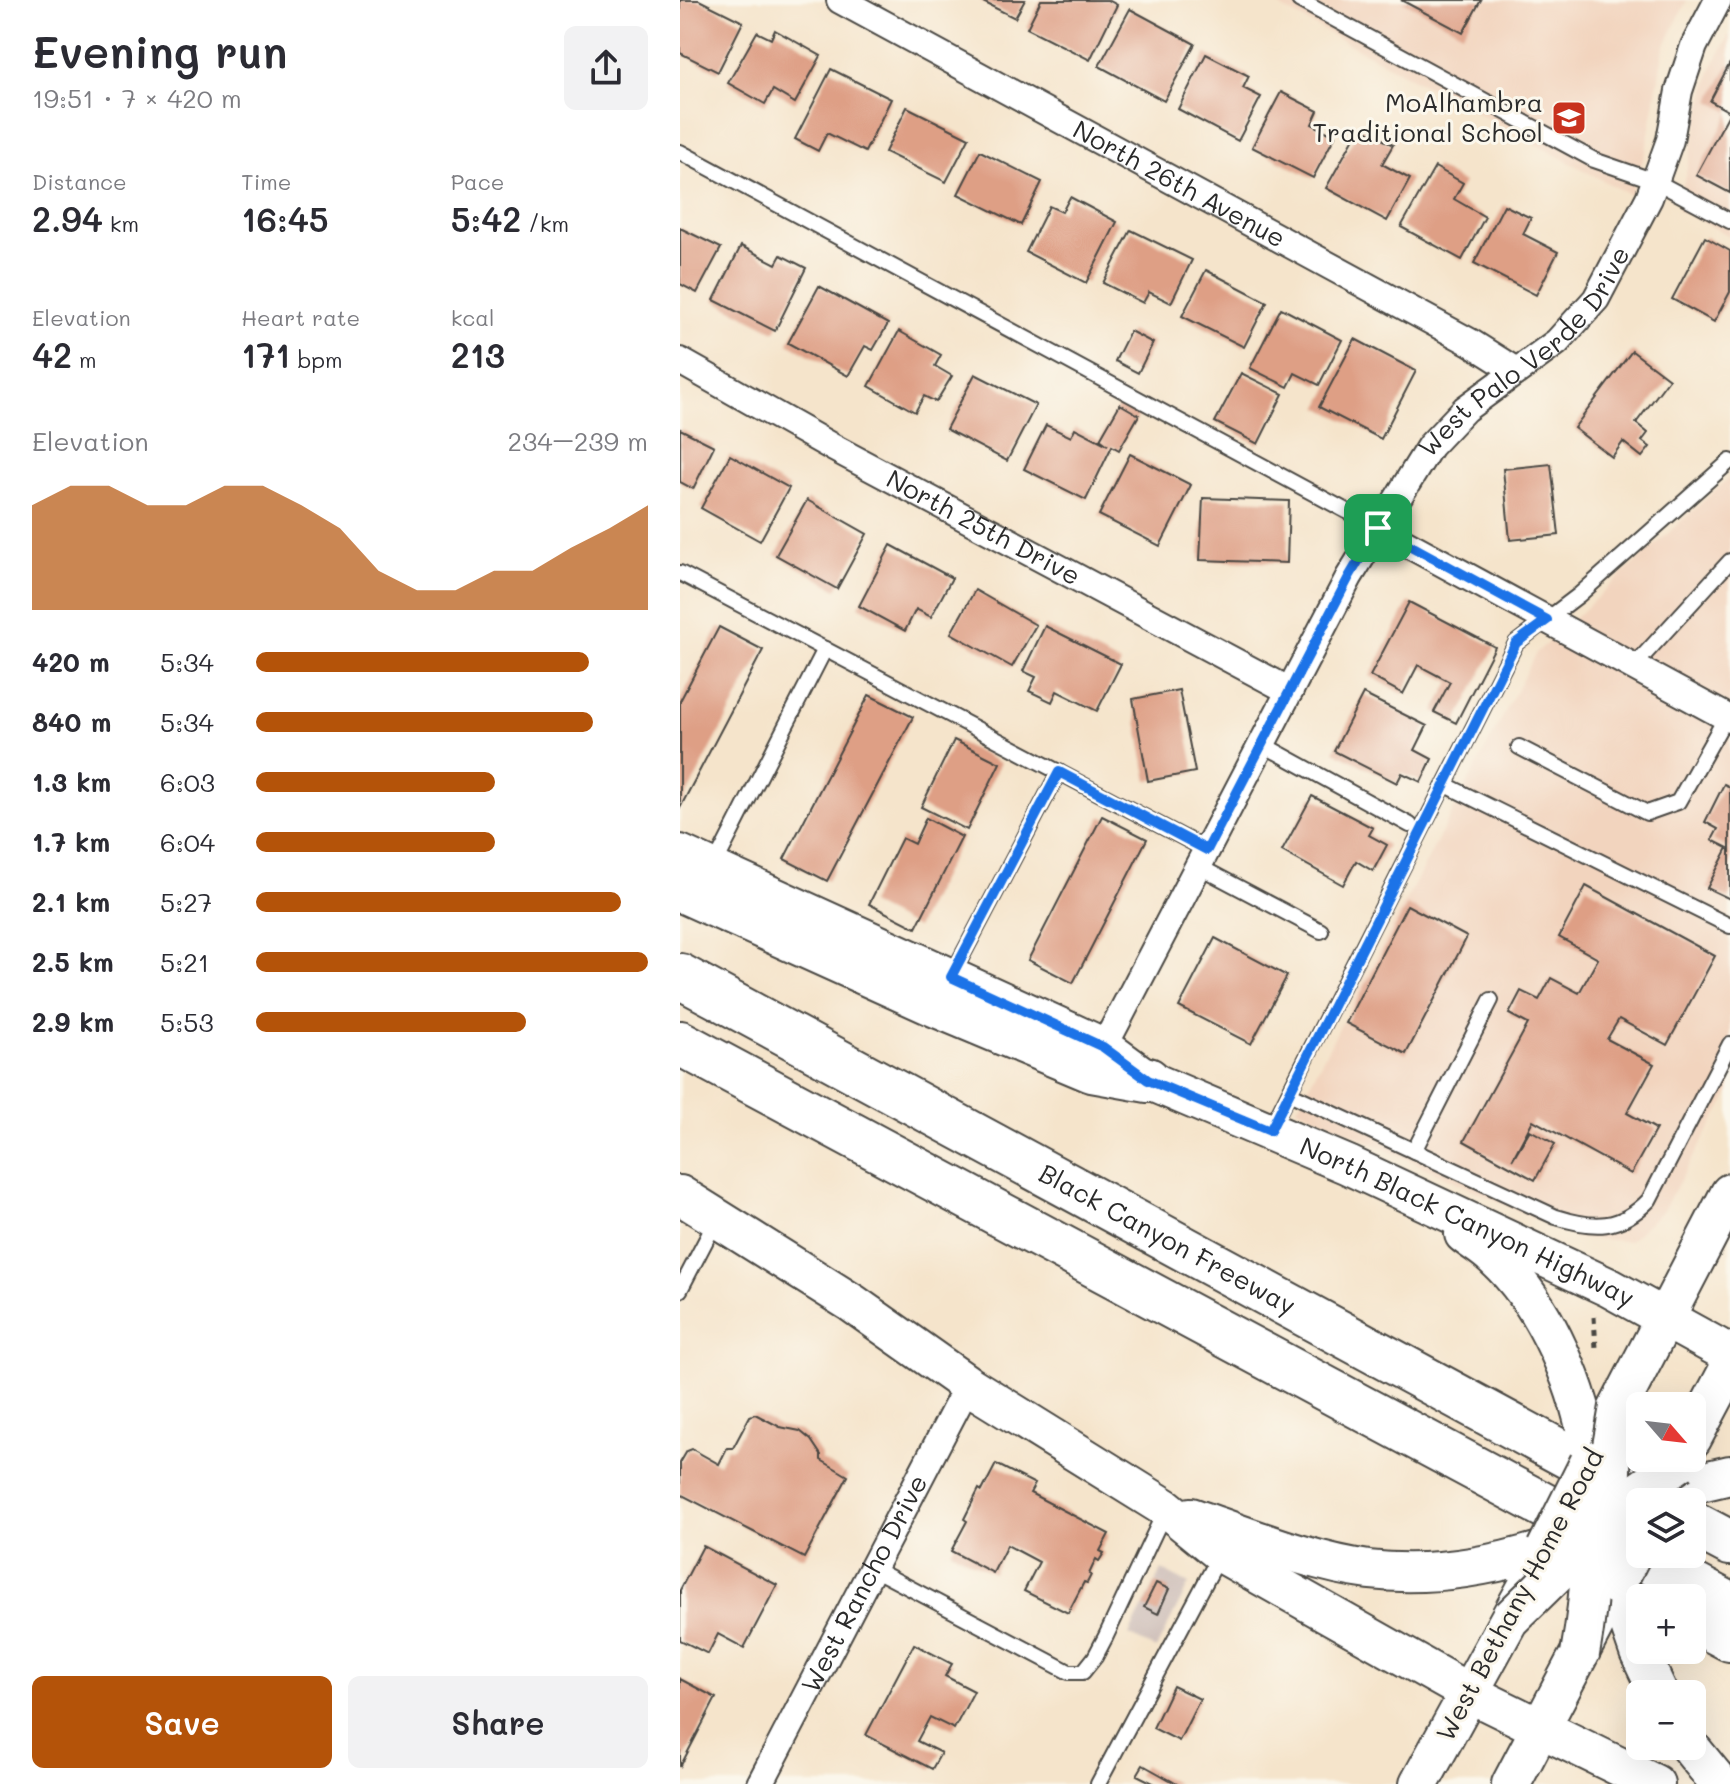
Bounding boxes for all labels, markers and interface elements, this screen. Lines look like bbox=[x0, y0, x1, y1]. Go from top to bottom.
text: Evening run bbox=[32, 22, 287, 79]
button: share bbox=[564, 26, 648, 110]
text: 19:51 · 7 × 420 m bbox=[32, 81, 242, 115]
place label: MoAlhambra Traditional School bbox=[1313, 85, 1543, 149]
school or university icon: MoAlhambra Traditional School bbox=[1550, 99, 1588, 137]
street label: North 26th Avenue bbox=[1068, 112, 1292, 255]
text: Distance bbox=[32, 167, 127, 196]
text: Time bbox=[241, 167, 291, 196]
text: Pace bbox=[451, 167, 504, 196]
text: 2.94 bbox=[32, 196, 103, 241]
text: 16:45 bbox=[241, 196, 329, 241]
text: 5:42 bbox=[451, 196, 521, 241]
text: km bbox=[103, 209, 139, 238]
text: /km bbox=[521, 209, 569, 238]
street label: West Palo Verde Drive bbox=[1410, 240, 1637, 464]
text: Elevation bbox=[32, 303, 131, 332]
text: Heart rate bbox=[241, 303, 360, 332]
text: kcal bbox=[451, 303, 495, 332]
text: 42 bbox=[32, 332, 72, 377]
text: 171 bbox=[241, 332, 290, 377]
text: 213 bbox=[451, 332, 505, 377]
text: m bbox=[72, 345, 97, 374]
text: bpm bbox=[290, 345, 343, 374]
text: Elevation bbox=[32, 424, 149, 458]
text: 234–239 m bbox=[508, 424, 648, 458]
street label: North 25th Drive bbox=[881, 461, 1087, 592]
pin bbox=[1344, 494, 1412, 562]
icon: arrive bbox=[1356, 506, 1400, 550]
text: 420 m bbox=[32, 645, 110, 679]
text: 5:34 bbox=[160, 645, 214, 679]
text: 840 m bbox=[32, 705, 111, 739]
text: 5:34 bbox=[160, 705, 214, 739]
text: 1.3 km bbox=[32, 765, 111, 799]
text: 6:03 bbox=[160, 765, 215, 799]
text: 1.7 km bbox=[32, 825, 110, 859]
text: 6:04 bbox=[160, 825, 215, 859]
text: 2.1 km bbox=[32, 885, 110, 919]
text: 5:27 bbox=[160, 885, 212, 919]
text: 2.5 km bbox=[32, 945, 114, 979]
text: 5:21 bbox=[160, 945, 209, 979]
text: 2.9 km bbox=[32, 1005, 114, 1039]
text: 5:53 bbox=[160, 1005, 214, 1039]
street label: North Black Canyon Highway bbox=[1295, 1129, 1641, 1314]
street label: Black Canyon Freeway bbox=[1033, 1155, 1302, 1322]
north arrow bbox=[1626, 1392, 1706, 1472]
map controls bbox=[1626, 1392, 1706, 1760]
street label: West Bethany Home Road bbox=[1428, 1443, 1611, 1746]
street label: West Rancho Drive bbox=[793, 1468, 934, 1698]
button: layers bbox=[1626, 1488, 1706, 1568]
button: + bbox=[1626, 1584, 1706, 1664]
button: Save bbox=[32, 1676, 332, 1768]
button: Share bbox=[348, 1676, 648, 1768]
button: − bbox=[1626, 1680, 1706, 1760]

